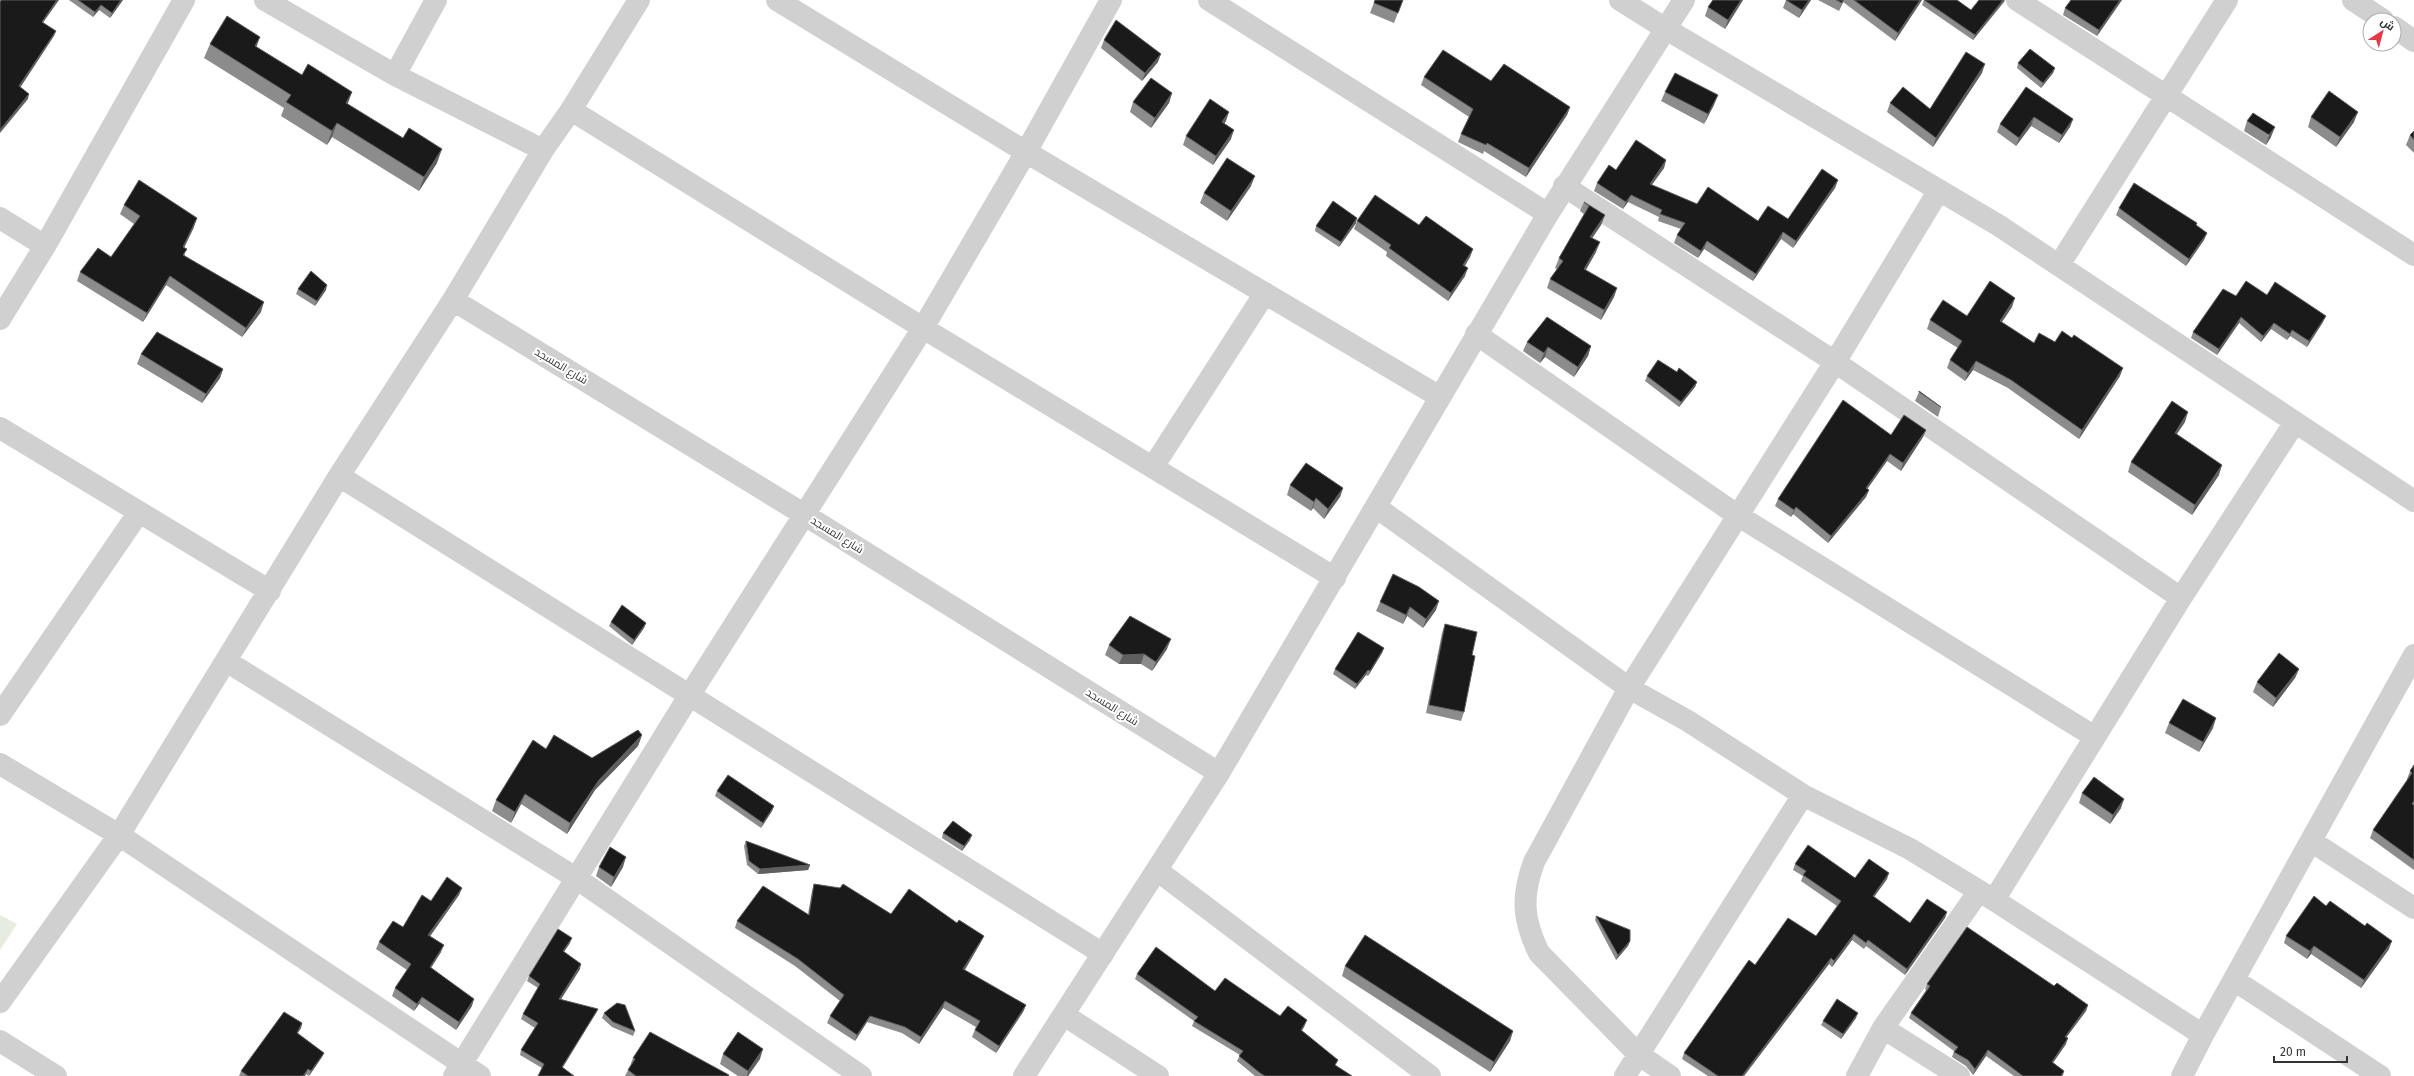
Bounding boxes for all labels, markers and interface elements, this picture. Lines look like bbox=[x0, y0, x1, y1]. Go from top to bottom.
north arrow bbox=[2362, 12, 2402, 52]
text: ش bbox=[2378, 15, 2397, 34]
street label: شارع المسجد bbox=[532, 345, 590, 388]
street label: شارع المسجد bbox=[808, 514, 866, 557]
street label: شارع المسجد bbox=[1083, 686, 1141, 729]
scale bar bbox=[2274, 1038, 2347, 1064]
text: 20 m bbox=[2280, 1045, 2306, 1059]

